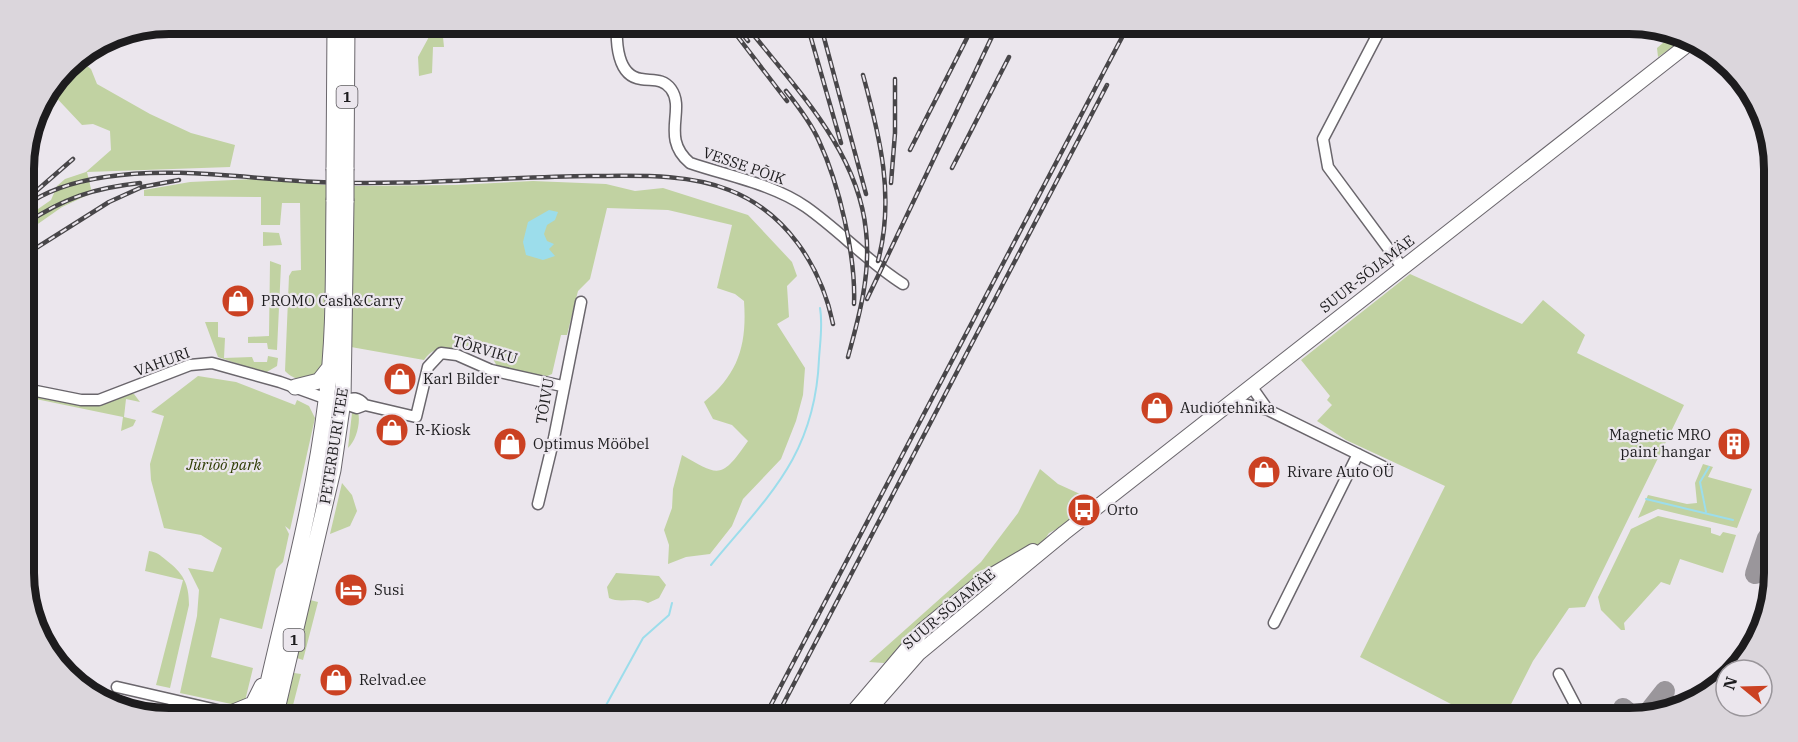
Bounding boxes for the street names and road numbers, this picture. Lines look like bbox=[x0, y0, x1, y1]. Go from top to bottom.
road number: 1 bbox=[336, 86, 358, 108]
street label: VESSE PÕIK bbox=[700, 143, 788, 189]
street label: SUUR-SÕJAMÄE bbox=[1315, 231, 1418, 317]
street label: TÕRVIKU bbox=[450, 331, 520, 368]
street label: VAHURI bbox=[132, 343, 192, 380]
street label: TÕIVU bbox=[531, 376, 558, 425]
street label: PETERBURI TEE bbox=[315, 387, 352, 505]
street label: SUUR-SÕJAMÄE bbox=[898, 564, 999, 653]
road number: 1 bbox=[284, 629, 304, 651]

